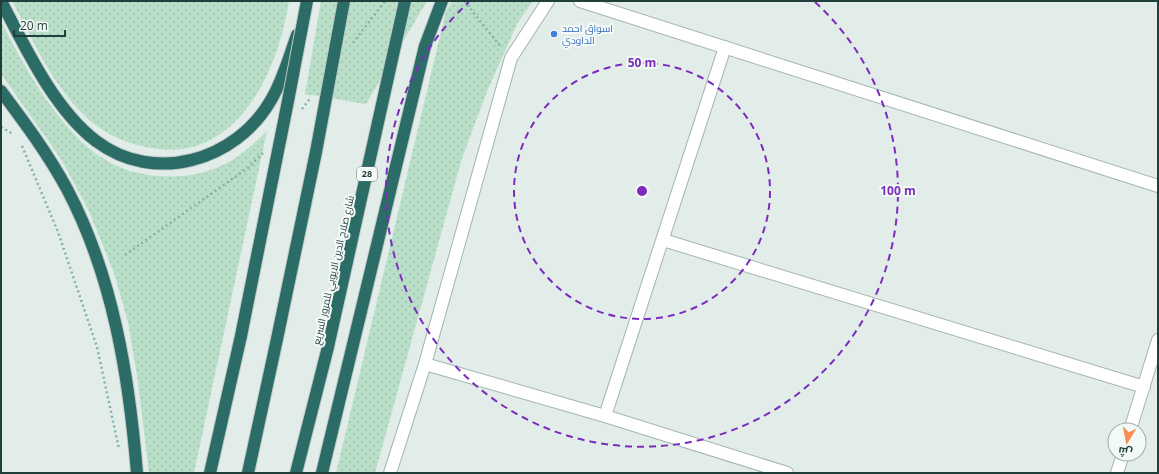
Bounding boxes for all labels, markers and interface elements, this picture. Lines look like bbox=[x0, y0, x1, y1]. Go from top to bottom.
scale bar bbox=[14, 12, 65, 38]
text: 20 m bbox=[20, 17, 48, 34]
place label: اسواق احمد الداودي bbox=[562, 21, 613, 48]
marker: اسواق احمد الداودي bbox=[549, 29, 559, 39]
text: 50 m bbox=[628, 54, 656, 71]
road number: 28 bbox=[357, 167, 377, 181]
text: 100 m bbox=[880, 182, 916, 199]
centre of rings bbox=[635, 184, 649, 198]
street label: شارع صلاح الدين الايوبي للمرور السريع bbox=[309, 194, 358, 346]
north arrow bbox=[1107, 422, 1147, 462]
text: ش bbox=[1117, 444, 1133, 461]

